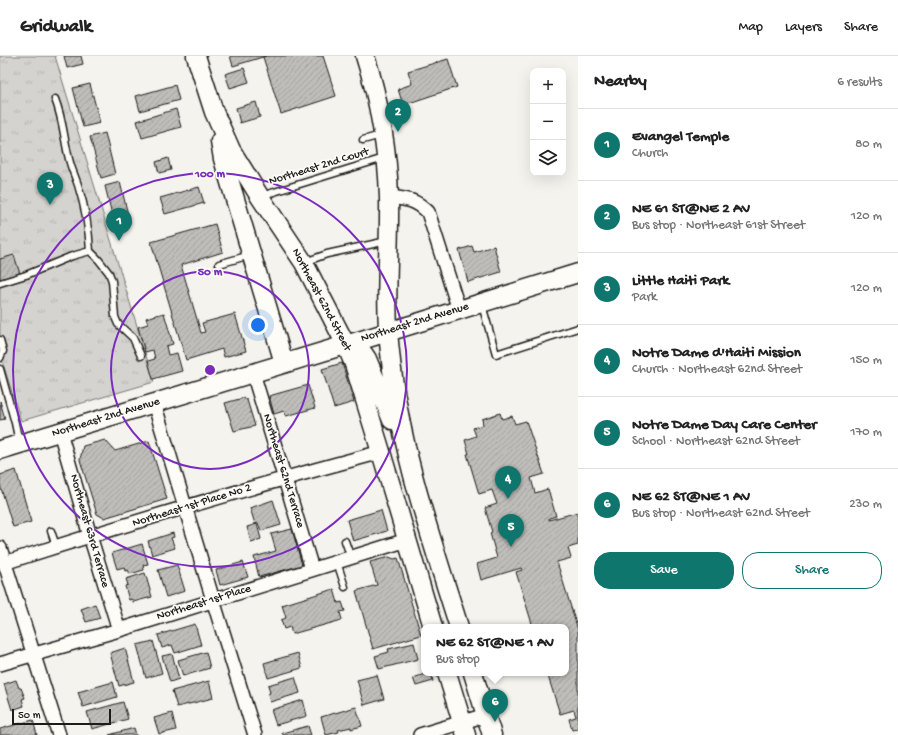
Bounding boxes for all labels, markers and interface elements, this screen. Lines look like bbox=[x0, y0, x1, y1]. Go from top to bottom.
text: Gridwalk bbox=[20, 16, 92, 39]
text: Map bbox=[739, 19, 763, 36]
text: Layers bbox=[785, 19, 822, 36]
text: Share bbox=[844, 19, 878, 36]
map controls bbox=[530, 68, 566, 176]
button: + bbox=[530, 68, 566, 104]
text: Nearby bbox=[594, 72, 647, 92]
text: 6 results bbox=[837, 75, 882, 90]
pin: 2 bbox=[385, 99, 411, 132]
button: − bbox=[530, 104, 566, 140]
text: Evangel Temple bbox=[632, 128, 729, 146]
text: 1 bbox=[604, 137, 610, 152]
text: 80 m bbox=[855, 137, 882, 152]
button: layers bbox=[530, 140, 566, 176]
street label: Northeast 2nd Court bbox=[267, 145, 372, 189]
text: Church bbox=[632, 146, 668, 161]
text: 100 m bbox=[194, 168, 225, 182]
pin: 3 bbox=[37, 172, 63, 205]
text: NE 61 ST@NE 2 AV bbox=[632, 200, 750, 218]
pin: 1 bbox=[106, 208, 132, 241]
text: 2 bbox=[604, 209, 610, 224]
text: 120 m bbox=[851, 209, 882, 224]
text: Bus stop · Northeast 61st Street bbox=[632, 218, 805, 233]
street label: Northeast 62nd Street bbox=[288, 246, 355, 355]
text: 50 m bbox=[198, 266, 223, 280]
text: Little Haiti Park bbox=[632, 272, 729, 290]
text: 3 bbox=[604, 281, 610, 296]
text: 120 m bbox=[851, 281, 882, 296]
text: Park bbox=[632, 290, 657, 305]
street label: Northeast 2nd Avenue bbox=[359, 300, 471, 346]
your location bbox=[248, 315, 268, 335]
text: Notre Dame d'Haiti Mission bbox=[632, 344, 801, 362]
text: 4 bbox=[604, 353, 610, 368]
text: 150 m bbox=[850, 353, 882, 368]
text: Church · Northeast 62nd Street bbox=[632, 362, 802, 377]
centre of rings bbox=[203, 363, 217, 377]
street label: Northeast 2nd Avenue bbox=[50, 395, 162, 441]
street label: Northeast 62nd Terrace bbox=[259, 412, 307, 530]
text: Notre Dame Day Care Center bbox=[632, 416, 817, 434]
text: 5 bbox=[604, 425, 610, 440]
text: 170 m bbox=[850, 425, 882, 440]
text: School · Northeast 62nd Street bbox=[632, 434, 800, 449]
pin: 4 bbox=[495, 466, 521, 499]
street label: Northeast 63rd Terrace bbox=[66, 473, 112, 590]
street label: Northeast 1st Place No 2 bbox=[131, 481, 253, 531]
text: NE 62 ST@NE 1 AV bbox=[632, 488, 750, 506]
text: 6 bbox=[604, 497, 610, 512]
text: 230 m bbox=[849, 497, 882, 512]
text: Bus stop · Northeast 62nd Street bbox=[632, 506, 810, 521]
pin: 5 bbox=[498, 514, 524, 547]
button: Save bbox=[594, 552, 734, 589]
button: Share bbox=[742, 552, 882, 589]
street label: Northeast 1st Place bbox=[155, 582, 254, 624]
popup bbox=[421, 624, 569, 676]
text: NE 62 ST@NE 1 AV bbox=[436, 634, 554, 652]
text: Bus stop bbox=[436, 652, 480, 667]
pin: 6 bbox=[482, 689, 508, 722]
scale bar bbox=[12, 707, 111, 726]
text: 50 m bbox=[18, 710, 40, 722]

